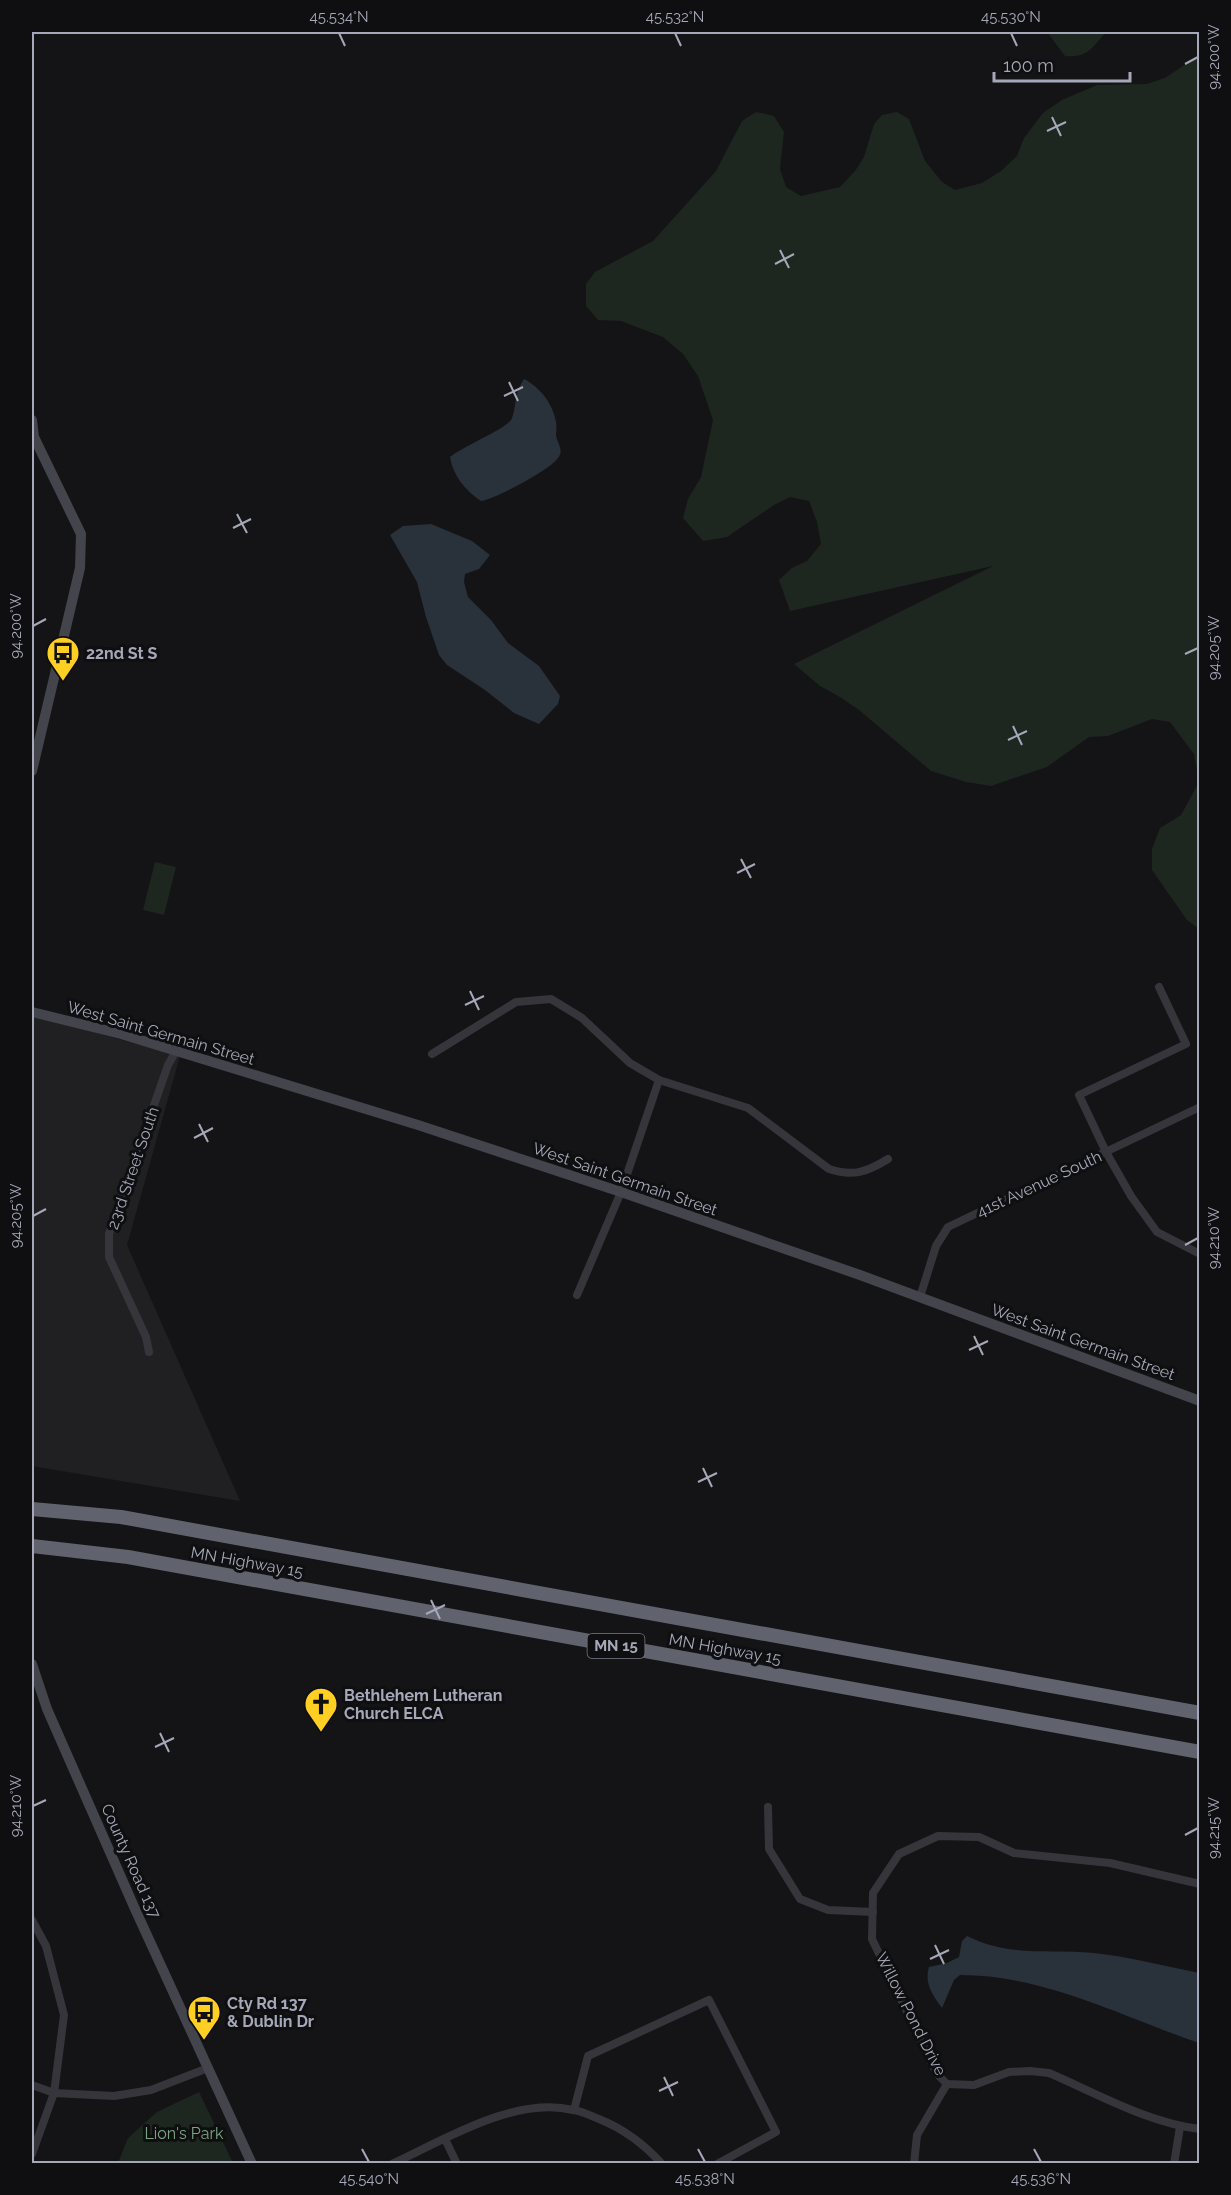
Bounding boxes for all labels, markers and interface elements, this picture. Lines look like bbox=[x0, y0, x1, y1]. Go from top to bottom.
text: 45.534°N bbox=[310, 8, 368, 26]
text: 45.532°N bbox=[646, 8, 704, 26]
text: 45.530°N bbox=[981, 8, 1041, 26]
text: 94.200°W bbox=[1205, 24, 1223, 90]
scale bar bbox=[994, 45, 1130, 83]
text: 100 m bbox=[1003, 55, 1054, 76]
text: 94.200°W bbox=[7, 593, 25, 659]
text: 94.205°W bbox=[1205, 615, 1223, 680]
bus stop icon: 22nd St S bbox=[45, 635, 81, 682]
place label: 22nd St S bbox=[86, 644, 157, 663]
street label: West Saint Germain Street bbox=[65, 997, 257, 1069]
street label: 23rd Street South bbox=[103, 1104, 163, 1232]
street label: West Saint Germain Street bbox=[530, 1138, 720, 1220]
street label: 41st Avenue South bbox=[973, 1147, 1105, 1221]
text: 94.205°W bbox=[7, 1183, 25, 1248]
text: 94.210°W bbox=[1205, 1206, 1223, 1269]
street label: West Saint Germain Street bbox=[989, 1300, 1178, 1384]
street label: MN Highway 15 bbox=[189, 1543, 305, 1581]
street label: MN Highway 15 bbox=[667, 1630, 783, 1668]
road number: MN 15 bbox=[588, 1634, 644, 1658]
church icon: Bethlehem Lutheran Church ELCA bbox=[303, 1686, 339, 1733]
place label: Bethlehem Lutheran Church ELCA bbox=[344, 1686, 502, 1723]
text: 94.210°W bbox=[7, 1774, 25, 1837]
text: 94.215°W bbox=[1205, 1797, 1223, 1859]
street label: County Road 137 bbox=[97, 1801, 165, 1922]
street label: Willow Pond Drive bbox=[872, 1949, 950, 2079]
bus stop icon: Cty Rd 137 & Dublin Dr bbox=[186, 1994, 222, 2041]
place label: Cty Rd 137 & Dublin Dr bbox=[227, 1994, 314, 2031]
park label: Lion's Park bbox=[144, 2124, 224, 2143]
text: 45.540°N bbox=[339, 2170, 399, 2188]
text: 45.538°N bbox=[675, 2170, 735, 2188]
text: 45.536°N bbox=[1011, 2170, 1071, 2188]

